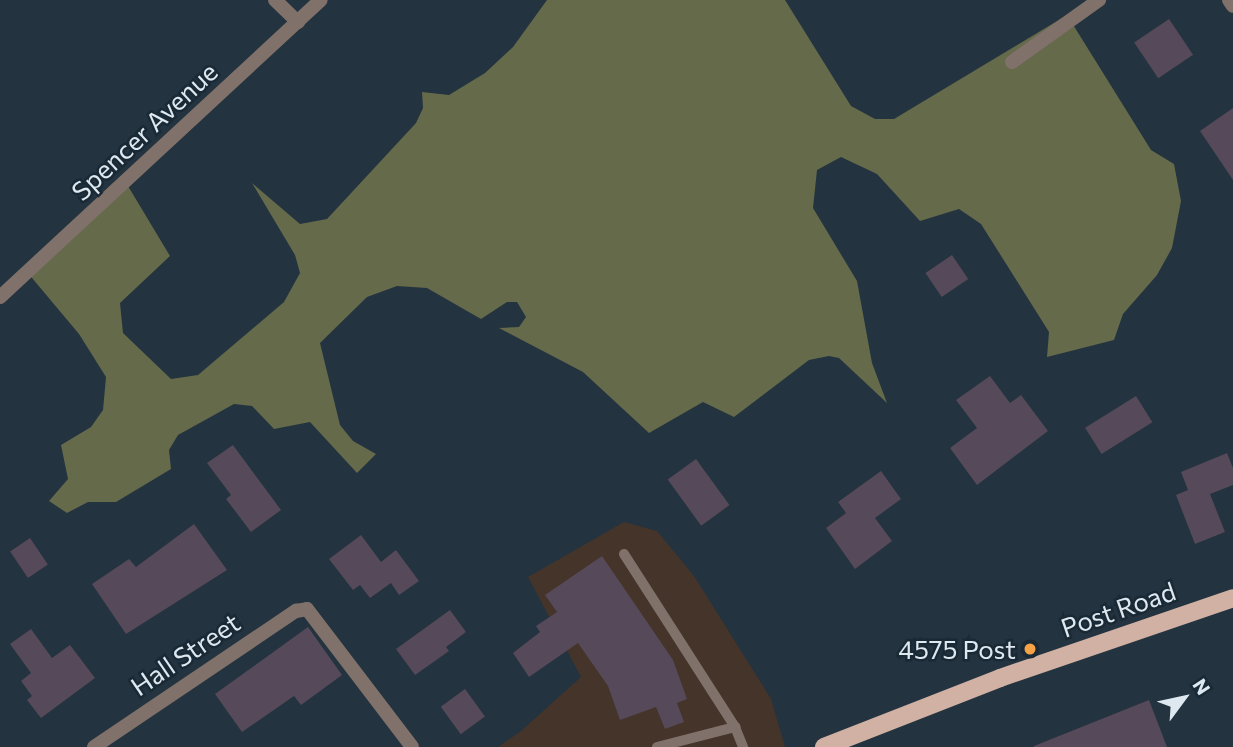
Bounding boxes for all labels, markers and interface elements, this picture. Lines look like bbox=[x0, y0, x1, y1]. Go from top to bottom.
street label: Spencer Avenue bbox=[65, 56, 223, 206]
street label: Post Road bbox=[1057, 575, 1179, 643]
street label: Hall Street bbox=[125, 606, 245, 702]
place label: 4575 Post bbox=[898, 633, 1016, 665]
marker: 4575 Post bbox=[1022, 641, 1038, 657]
north arrow bbox=[1149, 663, 1219, 733]
text: N bbox=[1188, 674, 1216, 699]

